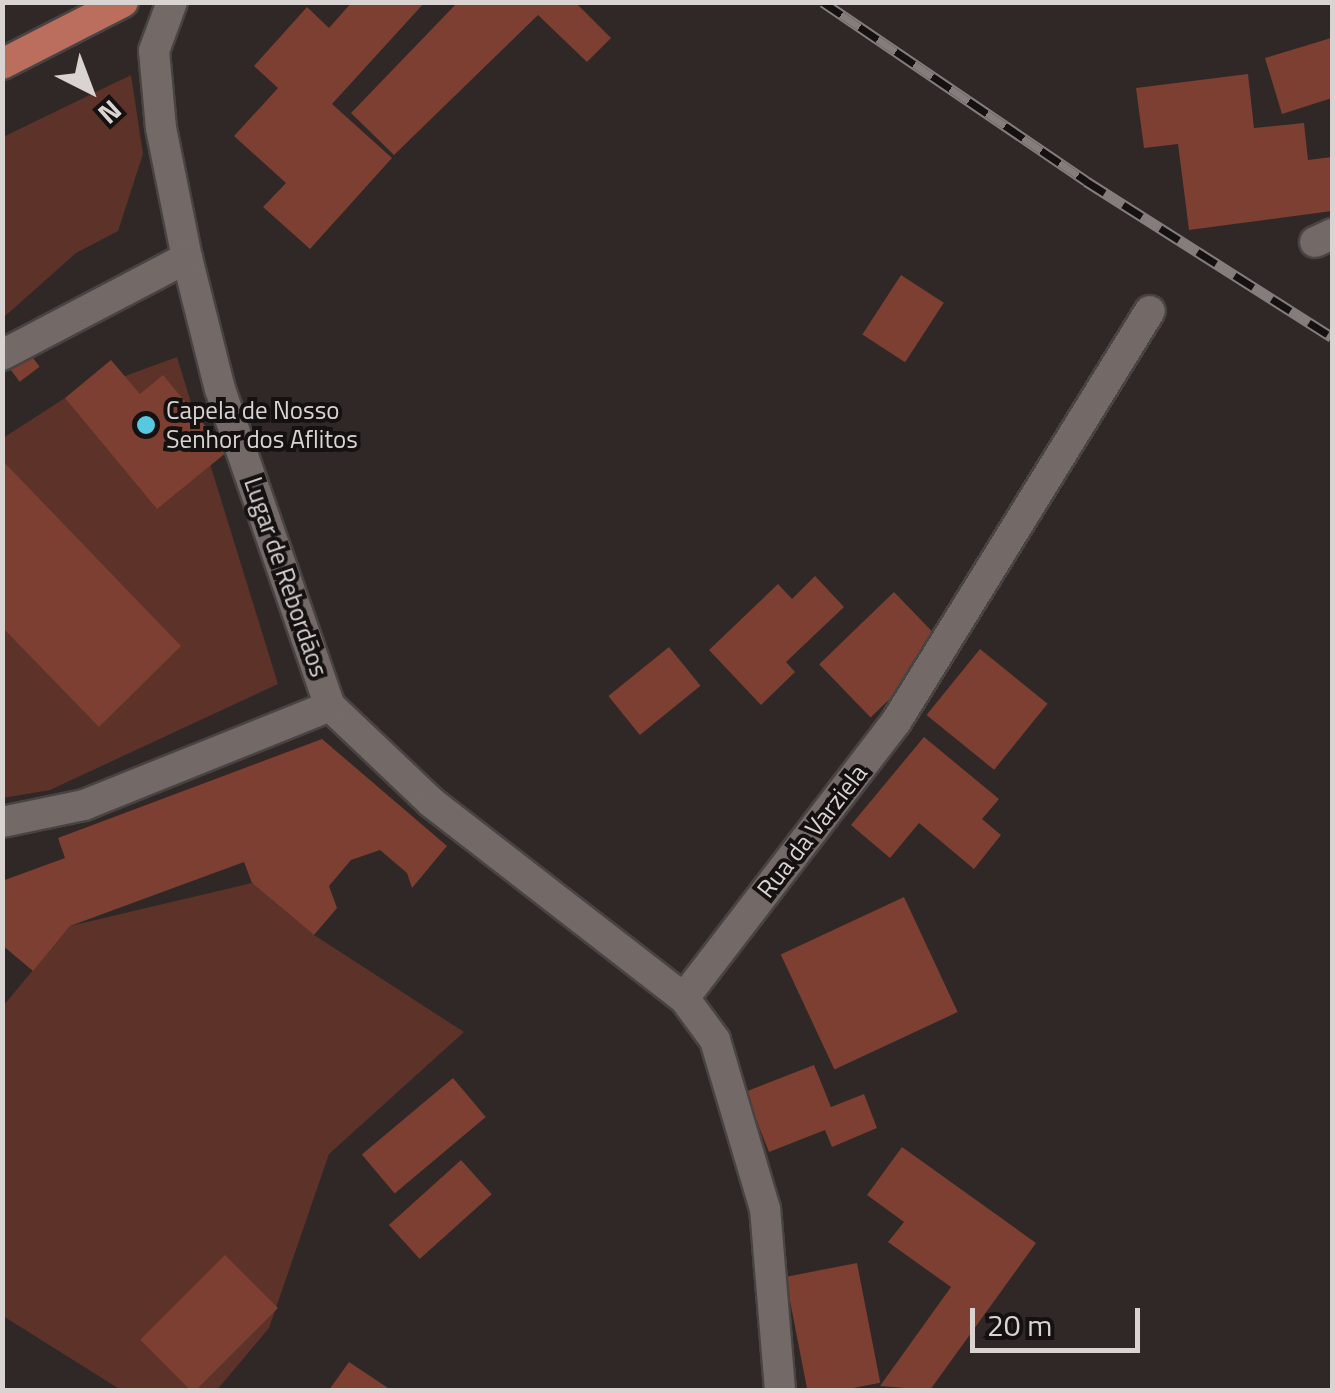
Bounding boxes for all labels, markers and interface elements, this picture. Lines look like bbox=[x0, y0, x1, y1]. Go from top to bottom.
north arrow bbox=[40, 40, 140, 140]
text: N bbox=[89, 90, 132, 135]
place label: Capela de Nosso Senhor dos Aflitos bbox=[166, 396, 358, 455]
marker: Capela de Nosso Senhor dos Aflitos bbox=[135, 414, 157, 436]
street label: Lugar de Rebordãos bbox=[238, 473, 334, 681]
street label: Rua da Varziela bbox=[751, 758, 873, 904]
scale bar bbox=[975, 1288, 1145, 1350]
text: 20 m bbox=[987, 1302, 1052, 1348]

